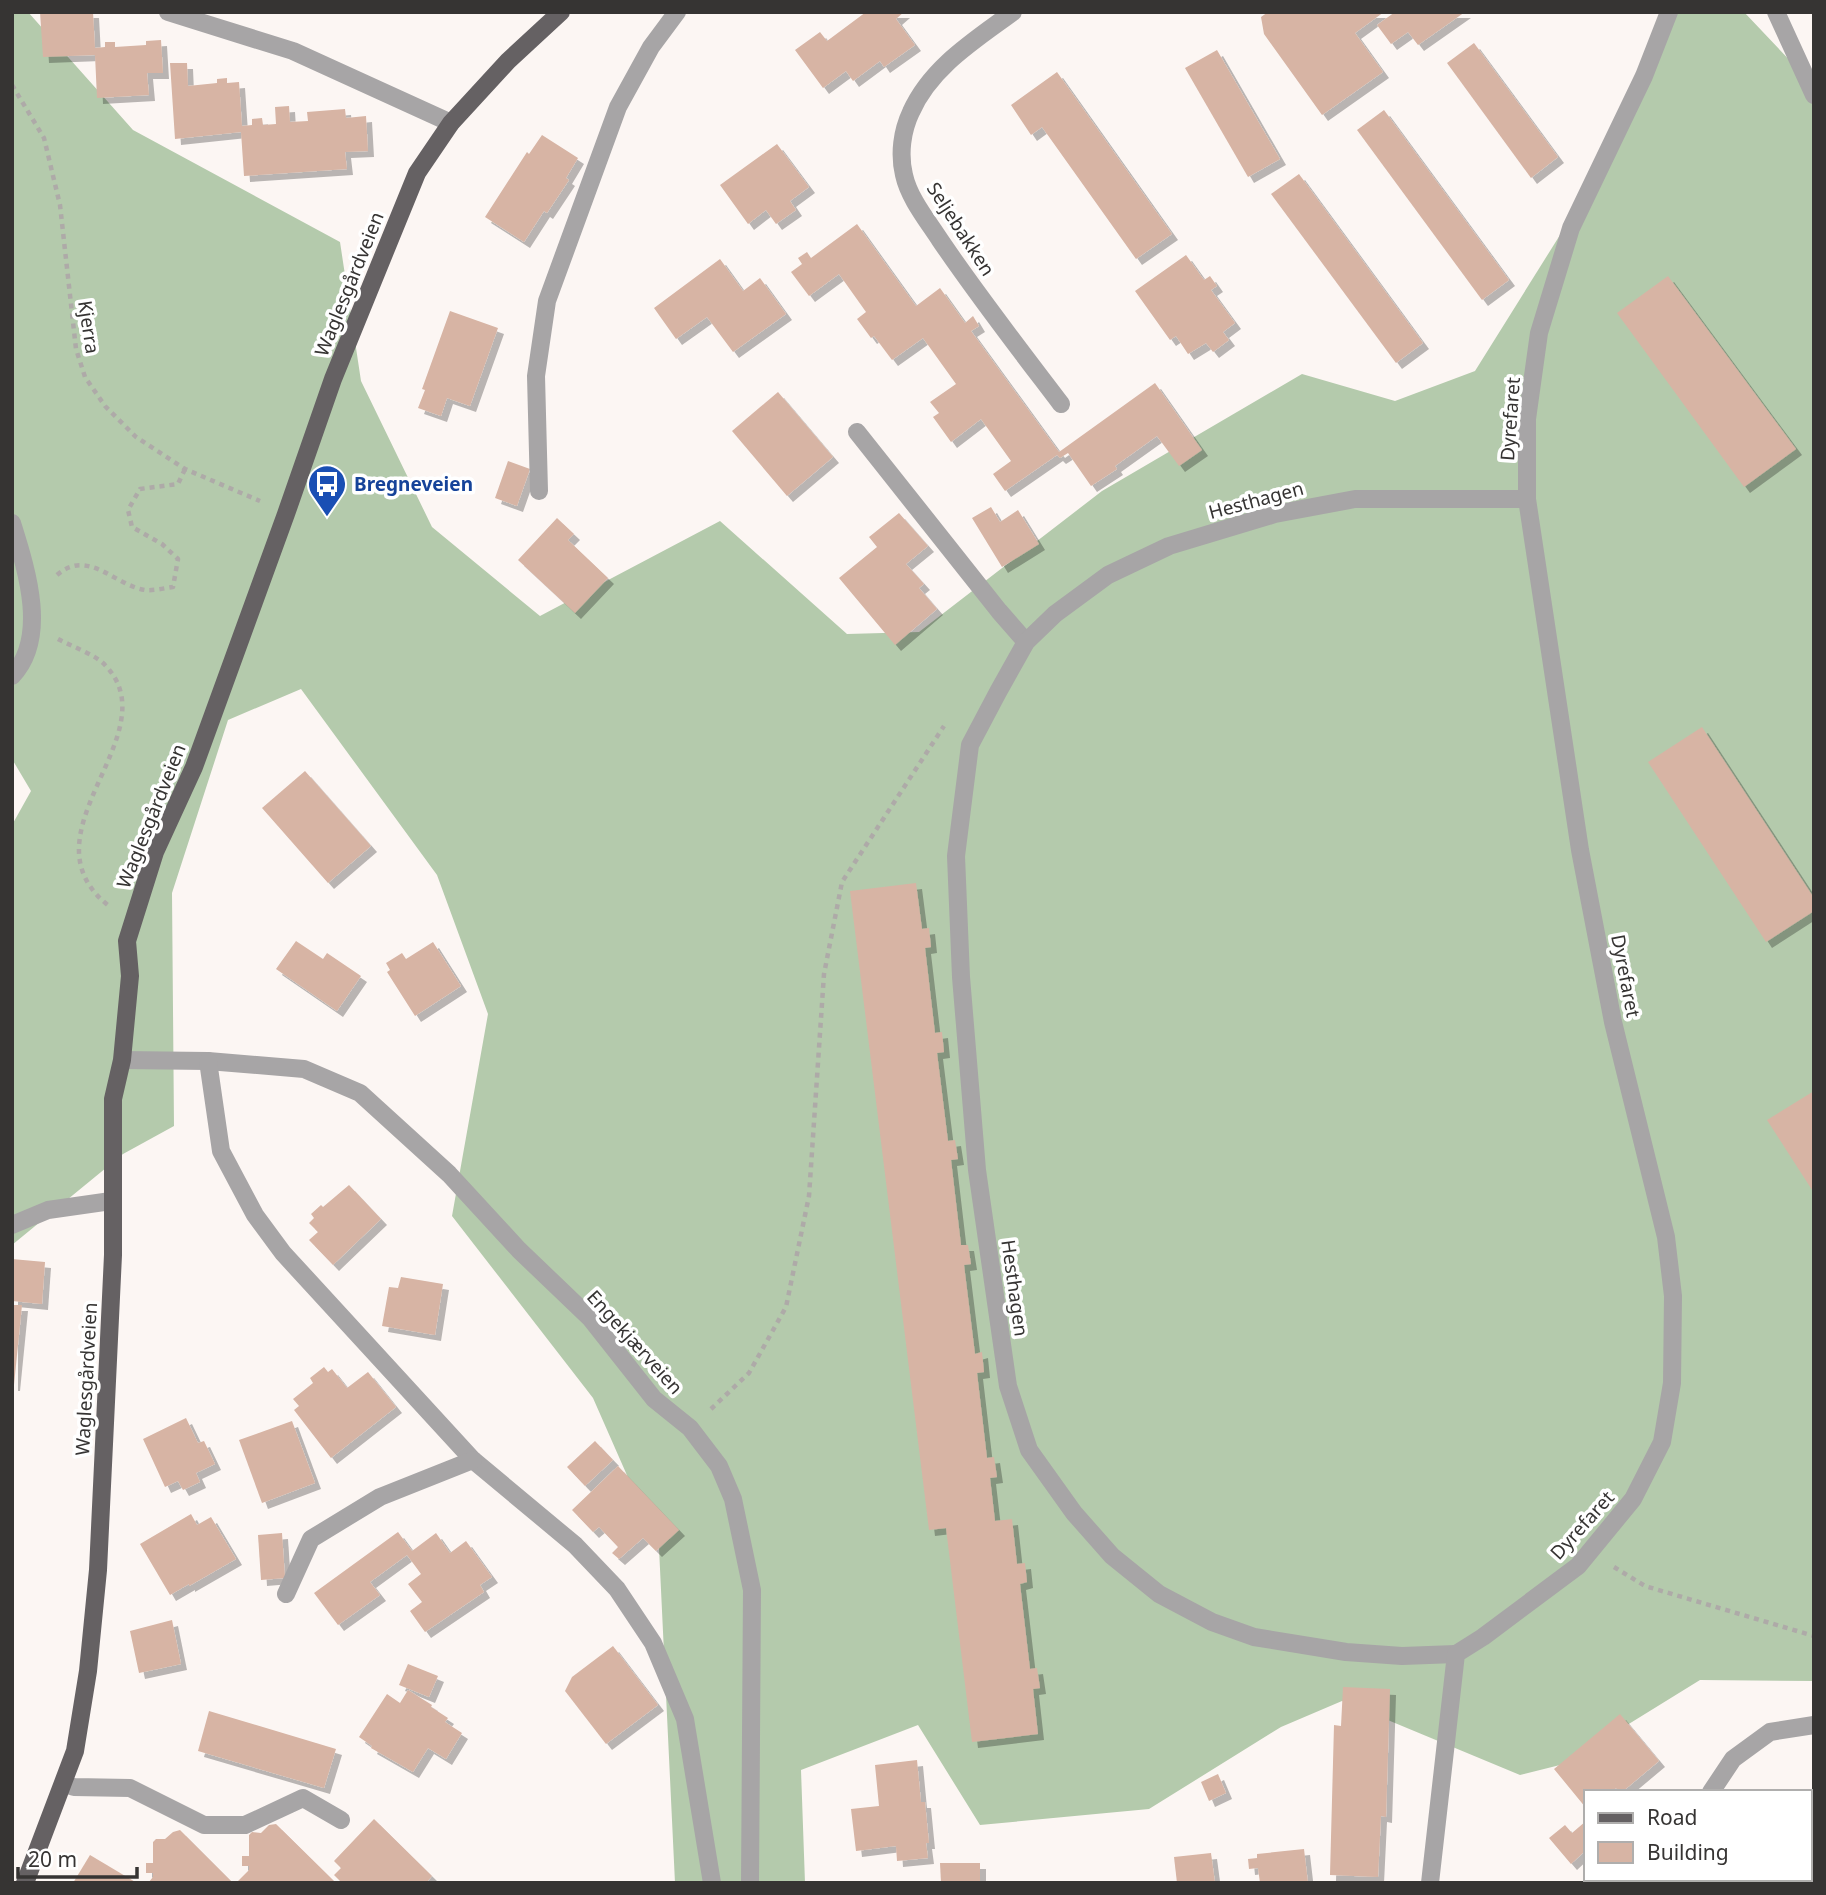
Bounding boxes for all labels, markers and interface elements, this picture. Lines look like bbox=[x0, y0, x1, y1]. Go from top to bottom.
street label: Seljebakken bbox=[921, 177, 1001, 281]
street label: Waglesgårdveien bbox=[308, 208, 390, 360]
street label: Kjerra bbox=[72, 299, 106, 355]
street label: Dyrefaret bbox=[1494, 376, 1526, 462]
bus stop icon: Bregneveien bbox=[306, 463, 348, 518]
place label: Bregneveien bbox=[354, 471, 473, 497]
street label: Hesthagen bbox=[1206, 475, 1306, 525]
street label: Waglesgårdveien bbox=[110, 740, 192, 892]
street label: Dyrefaret bbox=[1605, 932, 1647, 1020]
street label: Hesthagen bbox=[995, 1238, 1035, 1338]
street label: Engekjærveien bbox=[581, 1284, 689, 1400]
street label: Waglesgårdveien bbox=[69, 1302, 103, 1456]
street label: Dyrefaret bbox=[1544, 1485, 1620, 1565]
legend bbox=[1584, 1790, 1812, 1881]
text: Road bbox=[1647, 1803, 1697, 1831]
scale bar bbox=[18, 1836, 136, 1880]
text: Building bbox=[1647, 1838, 1729, 1866]
text: 20 m bbox=[28, 1845, 77, 1873]

